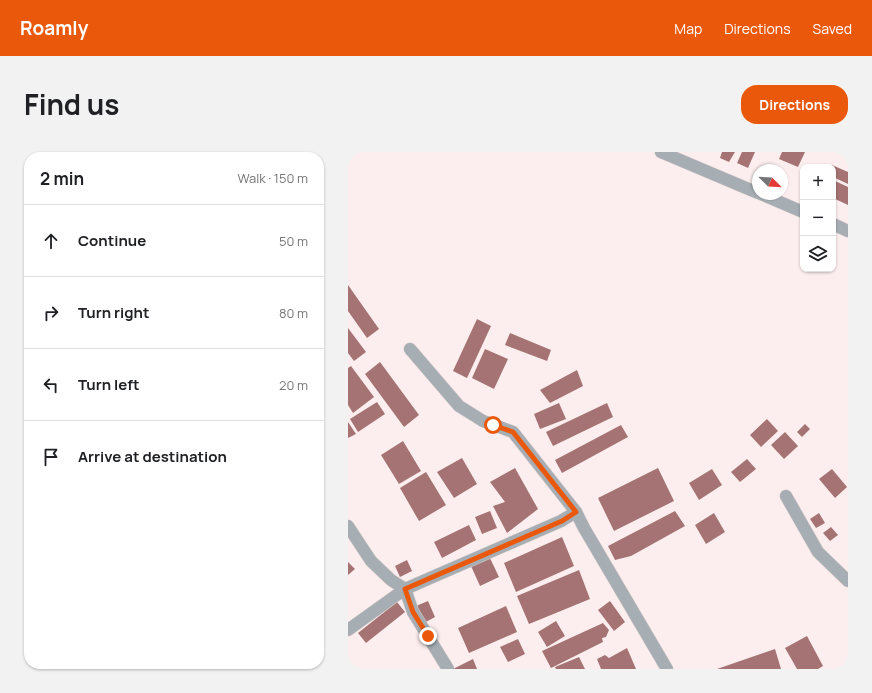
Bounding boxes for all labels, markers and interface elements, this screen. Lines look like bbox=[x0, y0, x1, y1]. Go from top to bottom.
text: Roamly bbox=[20, 15, 88, 41]
text: Map bbox=[674, 19, 702, 38]
text: Directions bbox=[724, 19, 791, 38]
text: Saved bbox=[813, 19, 852, 38]
text: Find us bbox=[24, 85, 119, 123]
button: Directions bbox=[741, 85, 848, 124]
north arrow bbox=[752, 164, 788, 200]
map controls bbox=[800, 164, 836, 272]
button: + bbox=[800, 164, 836, 200]
text: 2 min bbox=[40, 167, 84, 190]
text: Walk · 150 m bbox=[237, 169, 308, 187]
button: − bbox=[800, 200, 836, 236]
icon: ahead bbox=[40, 230, 62, 252]
text: Continue bbox=[78, 230, 146, 251]
text: 50 m bbox=[279, 232, 308, 250]
button: layers bbox=[800, 236, 836, 272]
icon: right bbox=[40, 302, 62, 324]
text: Turn right bbox=[78, 302, 149, 323]
text: 80 m bbox=[279, 304, 308, 322]
icon: left bbox=[40, 374, 62, 396]
text: Turn left bbox=[78, 374, 140, 395]
text: 20 m bbox=[279, 376, 308, 394]
route start bbox=[484, 416, 502, 434]
icon: arrive bbox=[40, 446, 62, 468]
text: Arrive at destination bbox=[78, 446, 227, 467]
route end bbox=[419, 627, 437, 645]

